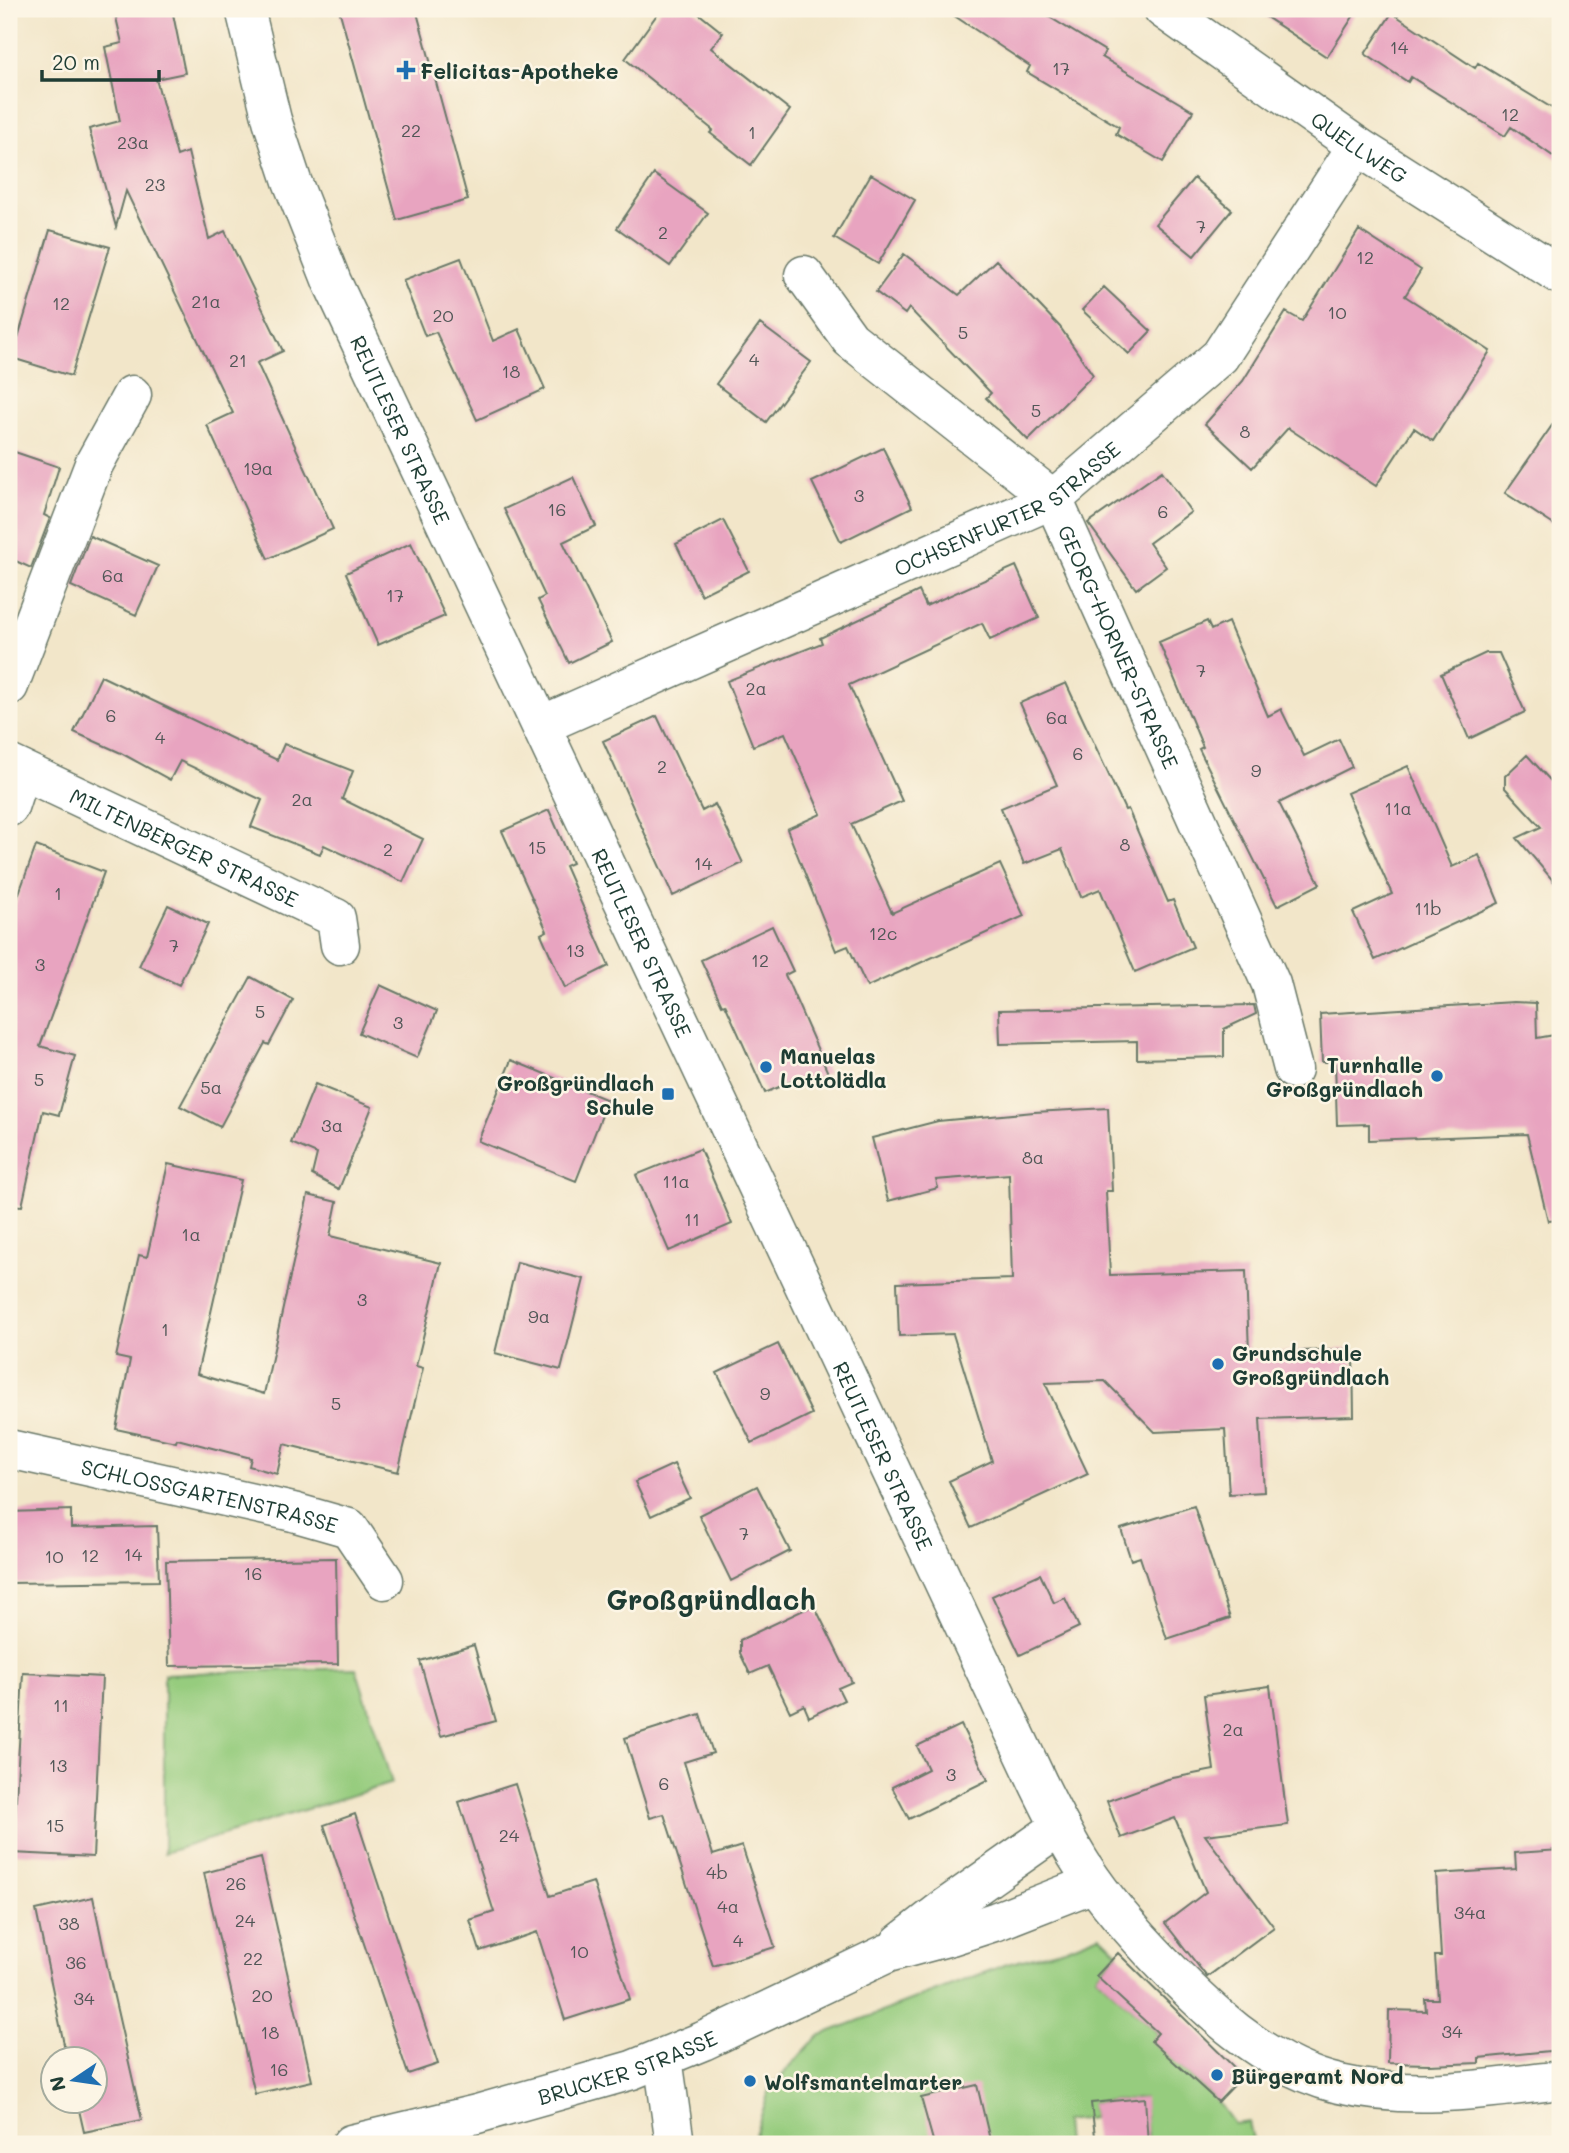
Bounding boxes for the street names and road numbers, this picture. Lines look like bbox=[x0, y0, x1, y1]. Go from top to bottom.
street label: QUELLWEG bbox=[1306, 105, 1413, 188]
street label: REUTLESER STRASSE bbox=[345, 331, 457, 528]
street label: OCHSENFURTER STRASSE bbox=[889, 434, 1125, 581]
street label: GEORG-HORNER-STRASSE bbox=[1053, 520, 1186, 773]
street label: MILTENBERGER STRASSE bbox=[66, 781, 303, 912]
street label: REUTLESER STRASSE bbox=[587, 844, 699, 1041]
street label: REUTLESER STRASSE bbox=[828, 1357, 940, 1554]
street label: SCHLOSSGARTENSTRASSE bbox=[79, 1452, 342, 1538]
street label: BRUCKER STRASSE bbox=[534, 2023, 721, 2110]

